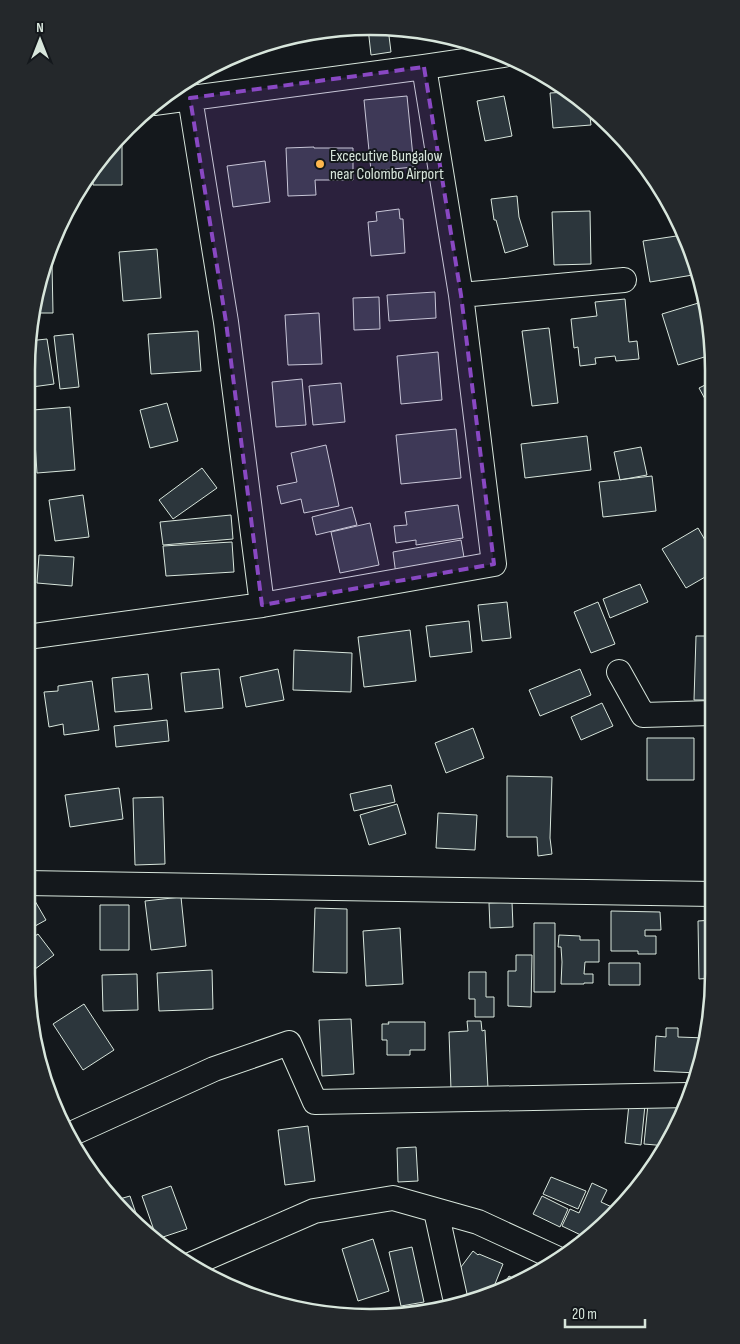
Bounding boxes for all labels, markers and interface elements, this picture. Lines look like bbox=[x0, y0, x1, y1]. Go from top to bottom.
north arrow bbox=[15, 15, 65, 65]
text: N bbox=[36, 19, 44, 36]
place label: Excecutive Bungalow near Colombo Airport bbox=[330, 147, 444, 184]
marker: Excecutive Bungalow near Colombo Airport bbox=[314, 158, 326, 170]
scale bar bbox=[565, 1296, 645, 1328]
text: 20 m bbox=[572, 1305, 597, 1324]

